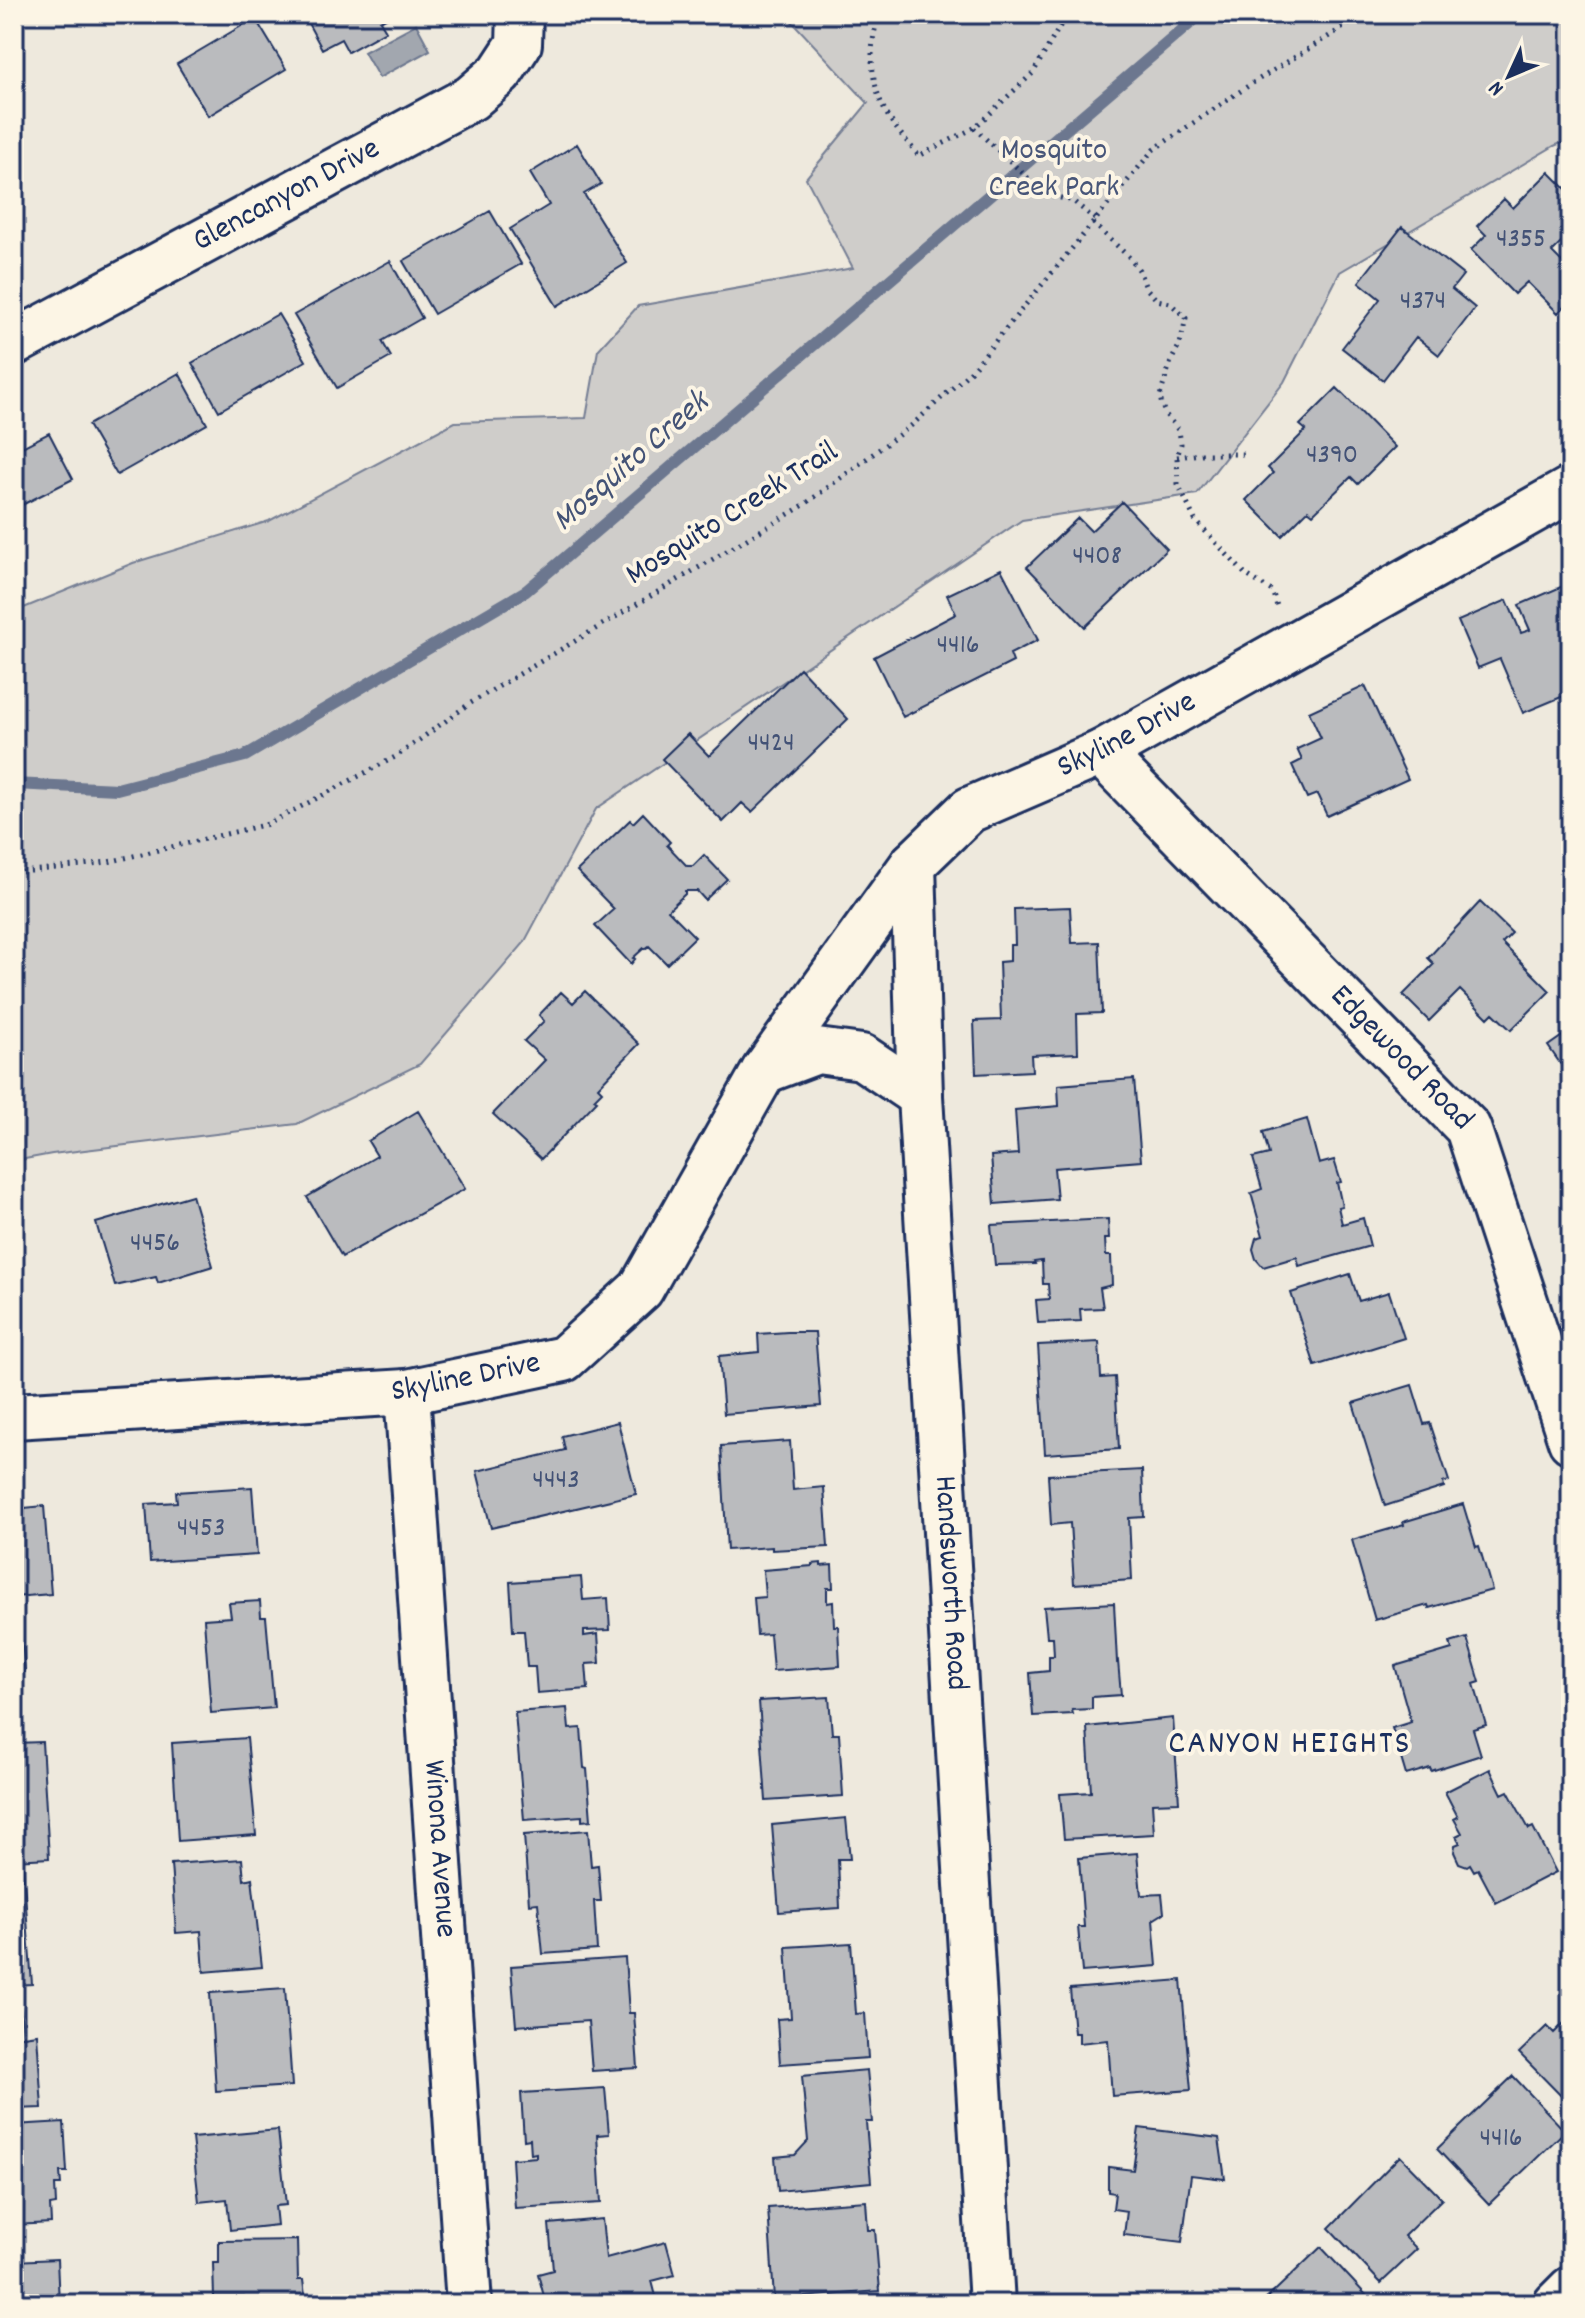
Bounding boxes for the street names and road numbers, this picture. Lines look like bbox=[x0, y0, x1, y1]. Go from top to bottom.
street label: Glencanyon Drive bbox=[185, 127, 389, 266]
street label: Mosquito Creek Trail bbox=[618, 431, 849, 599]
street label: Skyline Drive bbox=[1051, 681, 1205, 792]
street label: Edgewood Road bbox=[1318, 975, 1483, 1143]
street label: Skyline Drive bbox=[390, 1342, 545, 1416]
street label: Handsworth Road bbox=[920, 1474, 978, 1692]
street label: Winona Avenue bbox=[409, 1759, 467, 1939]

